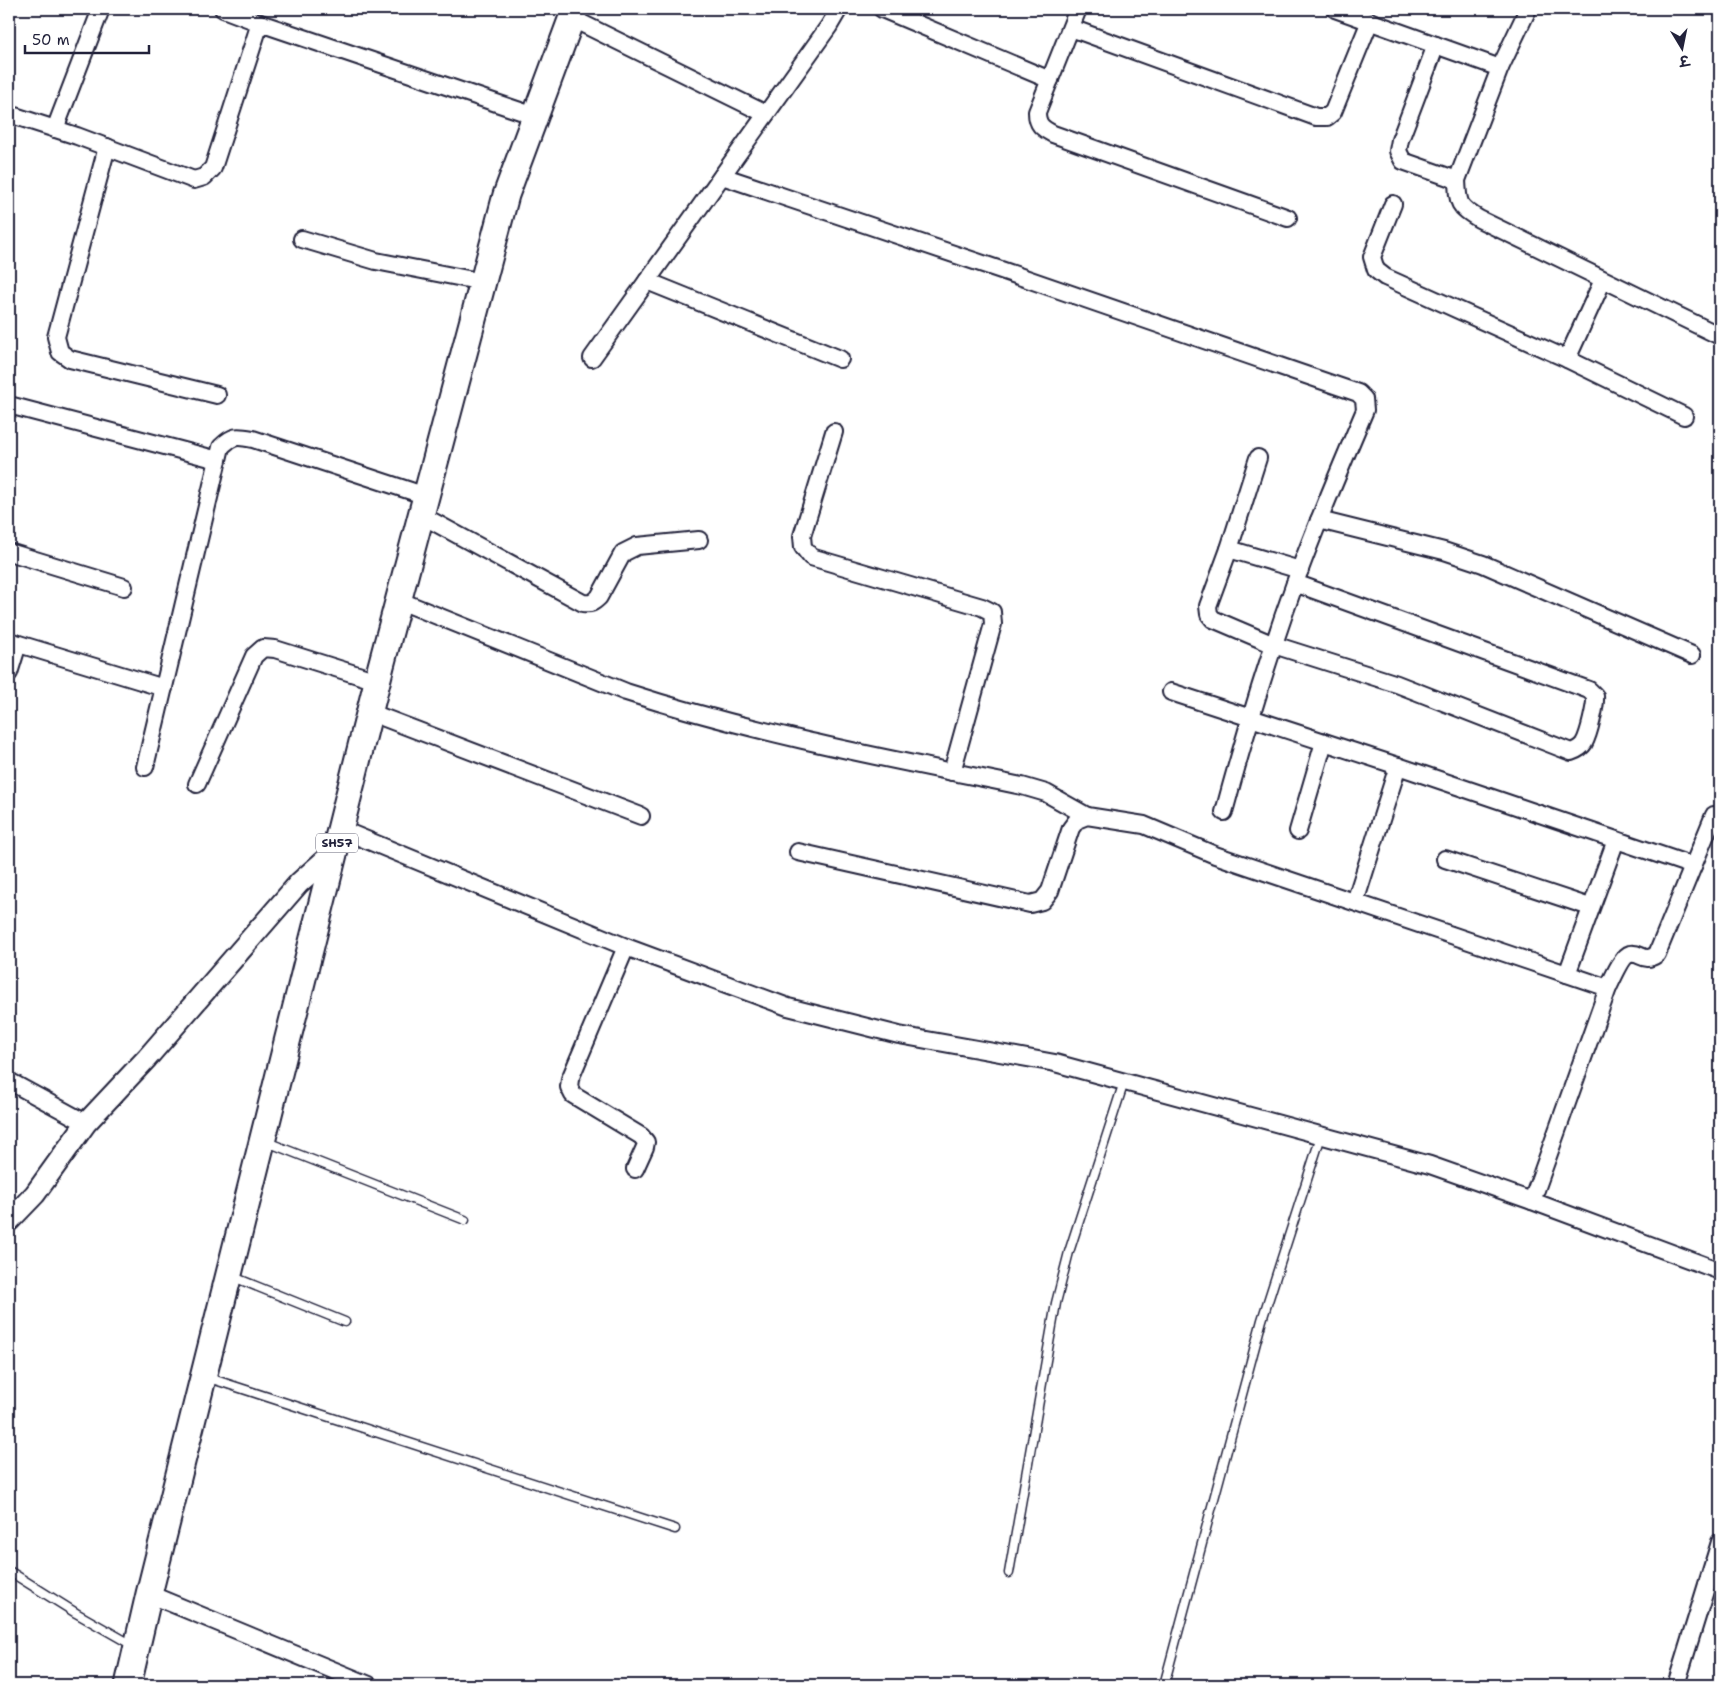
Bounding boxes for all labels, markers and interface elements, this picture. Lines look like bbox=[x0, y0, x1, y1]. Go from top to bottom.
scale bar bbox=[25, 22, 149, 54]
north arrow bbox=[1656, 22, 1706, 72]
text: 50 m bbox=[32, 30, 70, 50]
text: उ bbox=[1676, 51, 1692, 71]
road number: SH57 bbox=[316, 834, 358, 852]

